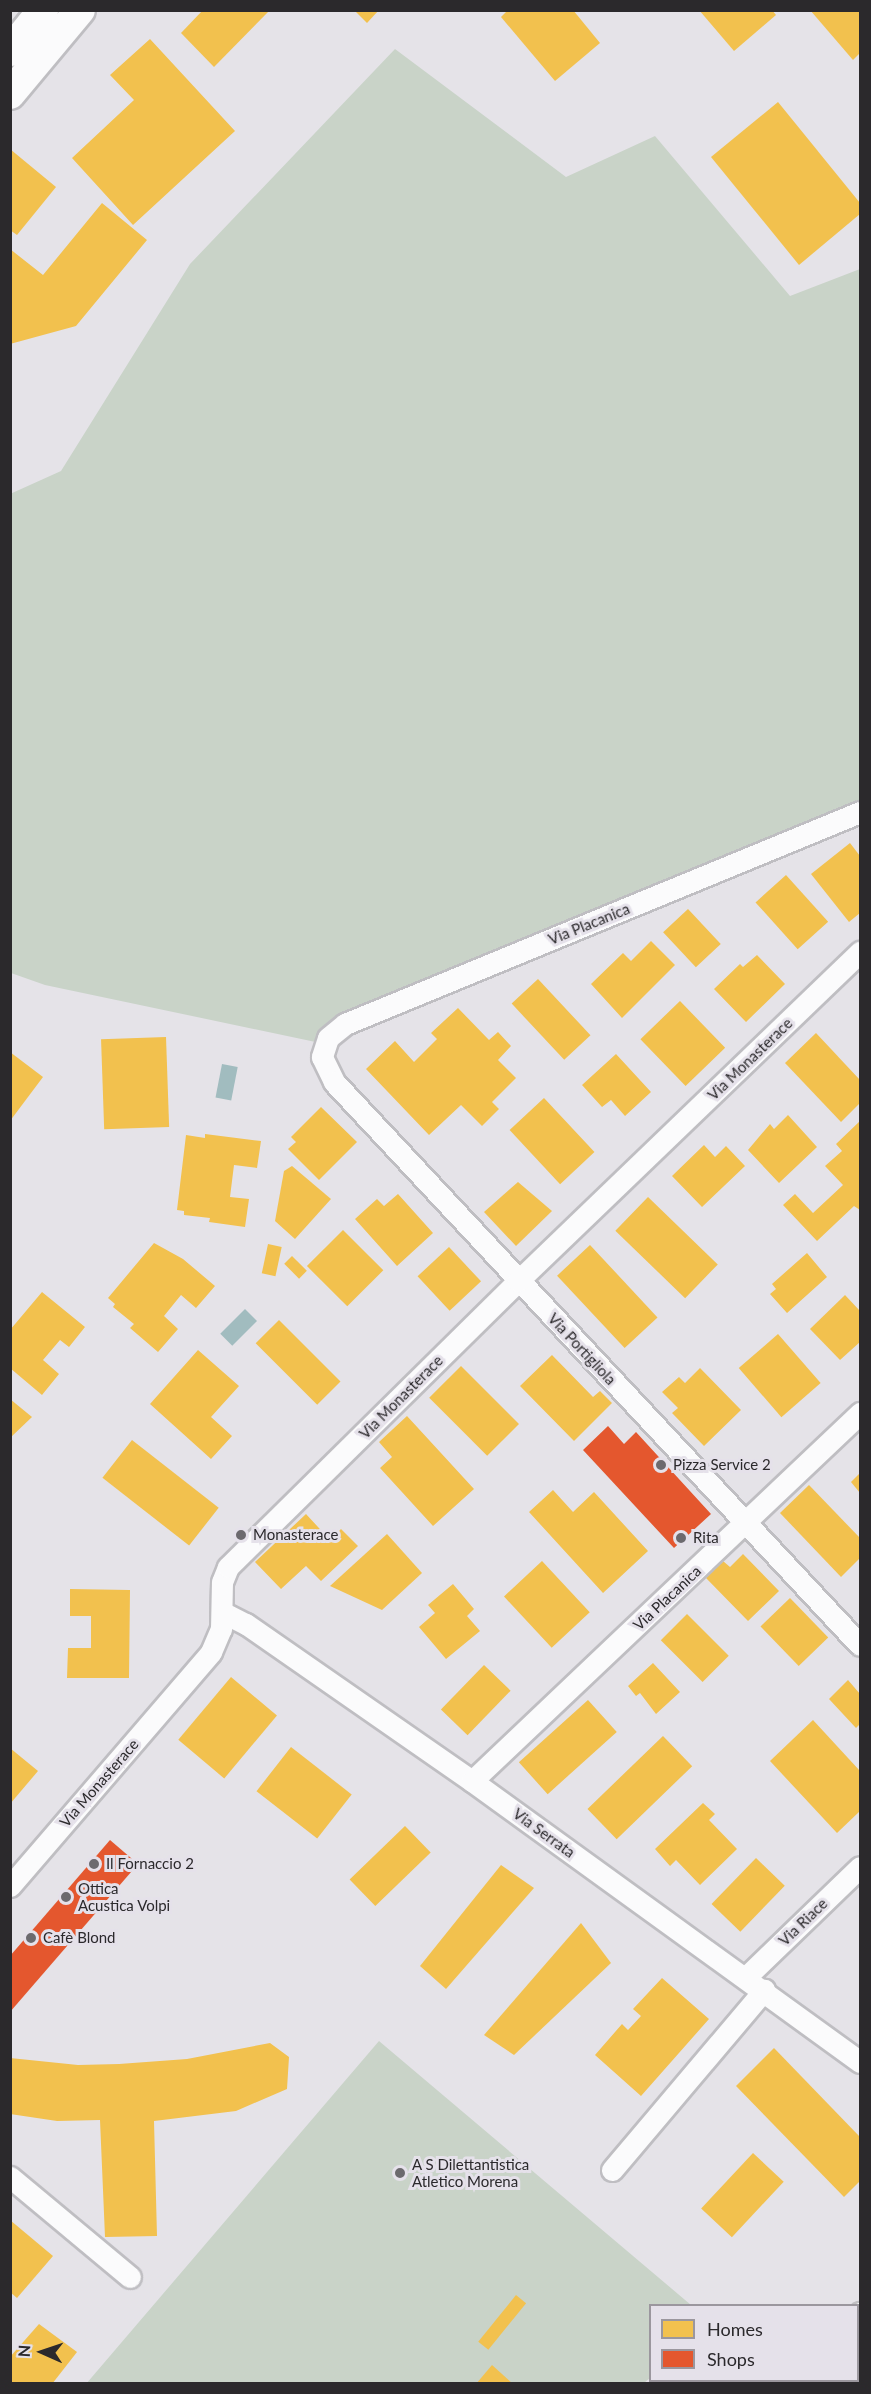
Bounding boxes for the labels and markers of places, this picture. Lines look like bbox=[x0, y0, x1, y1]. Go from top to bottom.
place label: Pizza Service 2 bbox=[673, 1456, 771, 1474]
marker: Pizza Service 2 bbox=[654, 1458, 668, 1472]
place label: Monasterace bbox=[253, 1526, 339, 1544]
marker: Monasterace bbox=[234, 1528, 248, 1542]
place label: Rita bbox=[693, 1529, 719, 1547]
marker: Rita bbox=[674, 1531, 688, 1545]
place label: Il Fornaccio 2 bbox=[106, 1855, 194, 1873]
marker: Il Fornaccio 2 bbox=[87, 1857, 101, 1871]
place label: Ottica Acustica Volpi bbox=[78, 1879, 171, 1914]
marker: Ottica Acustica Volpi bbox=[59, 1890, 73, 1904]
place label: Cafè Blond bbox=[43, 1929, 115, 1947]
marker: Cafè Blond bbox=[24, 1931, 38, 1945]
place label: A S Dilettantistica Atletico Morena bbox=[412, 2155, 530, 2190]
marker: A S Dilettantistica Atletico Morena bbox=[393, 2166, 407, 2180]

